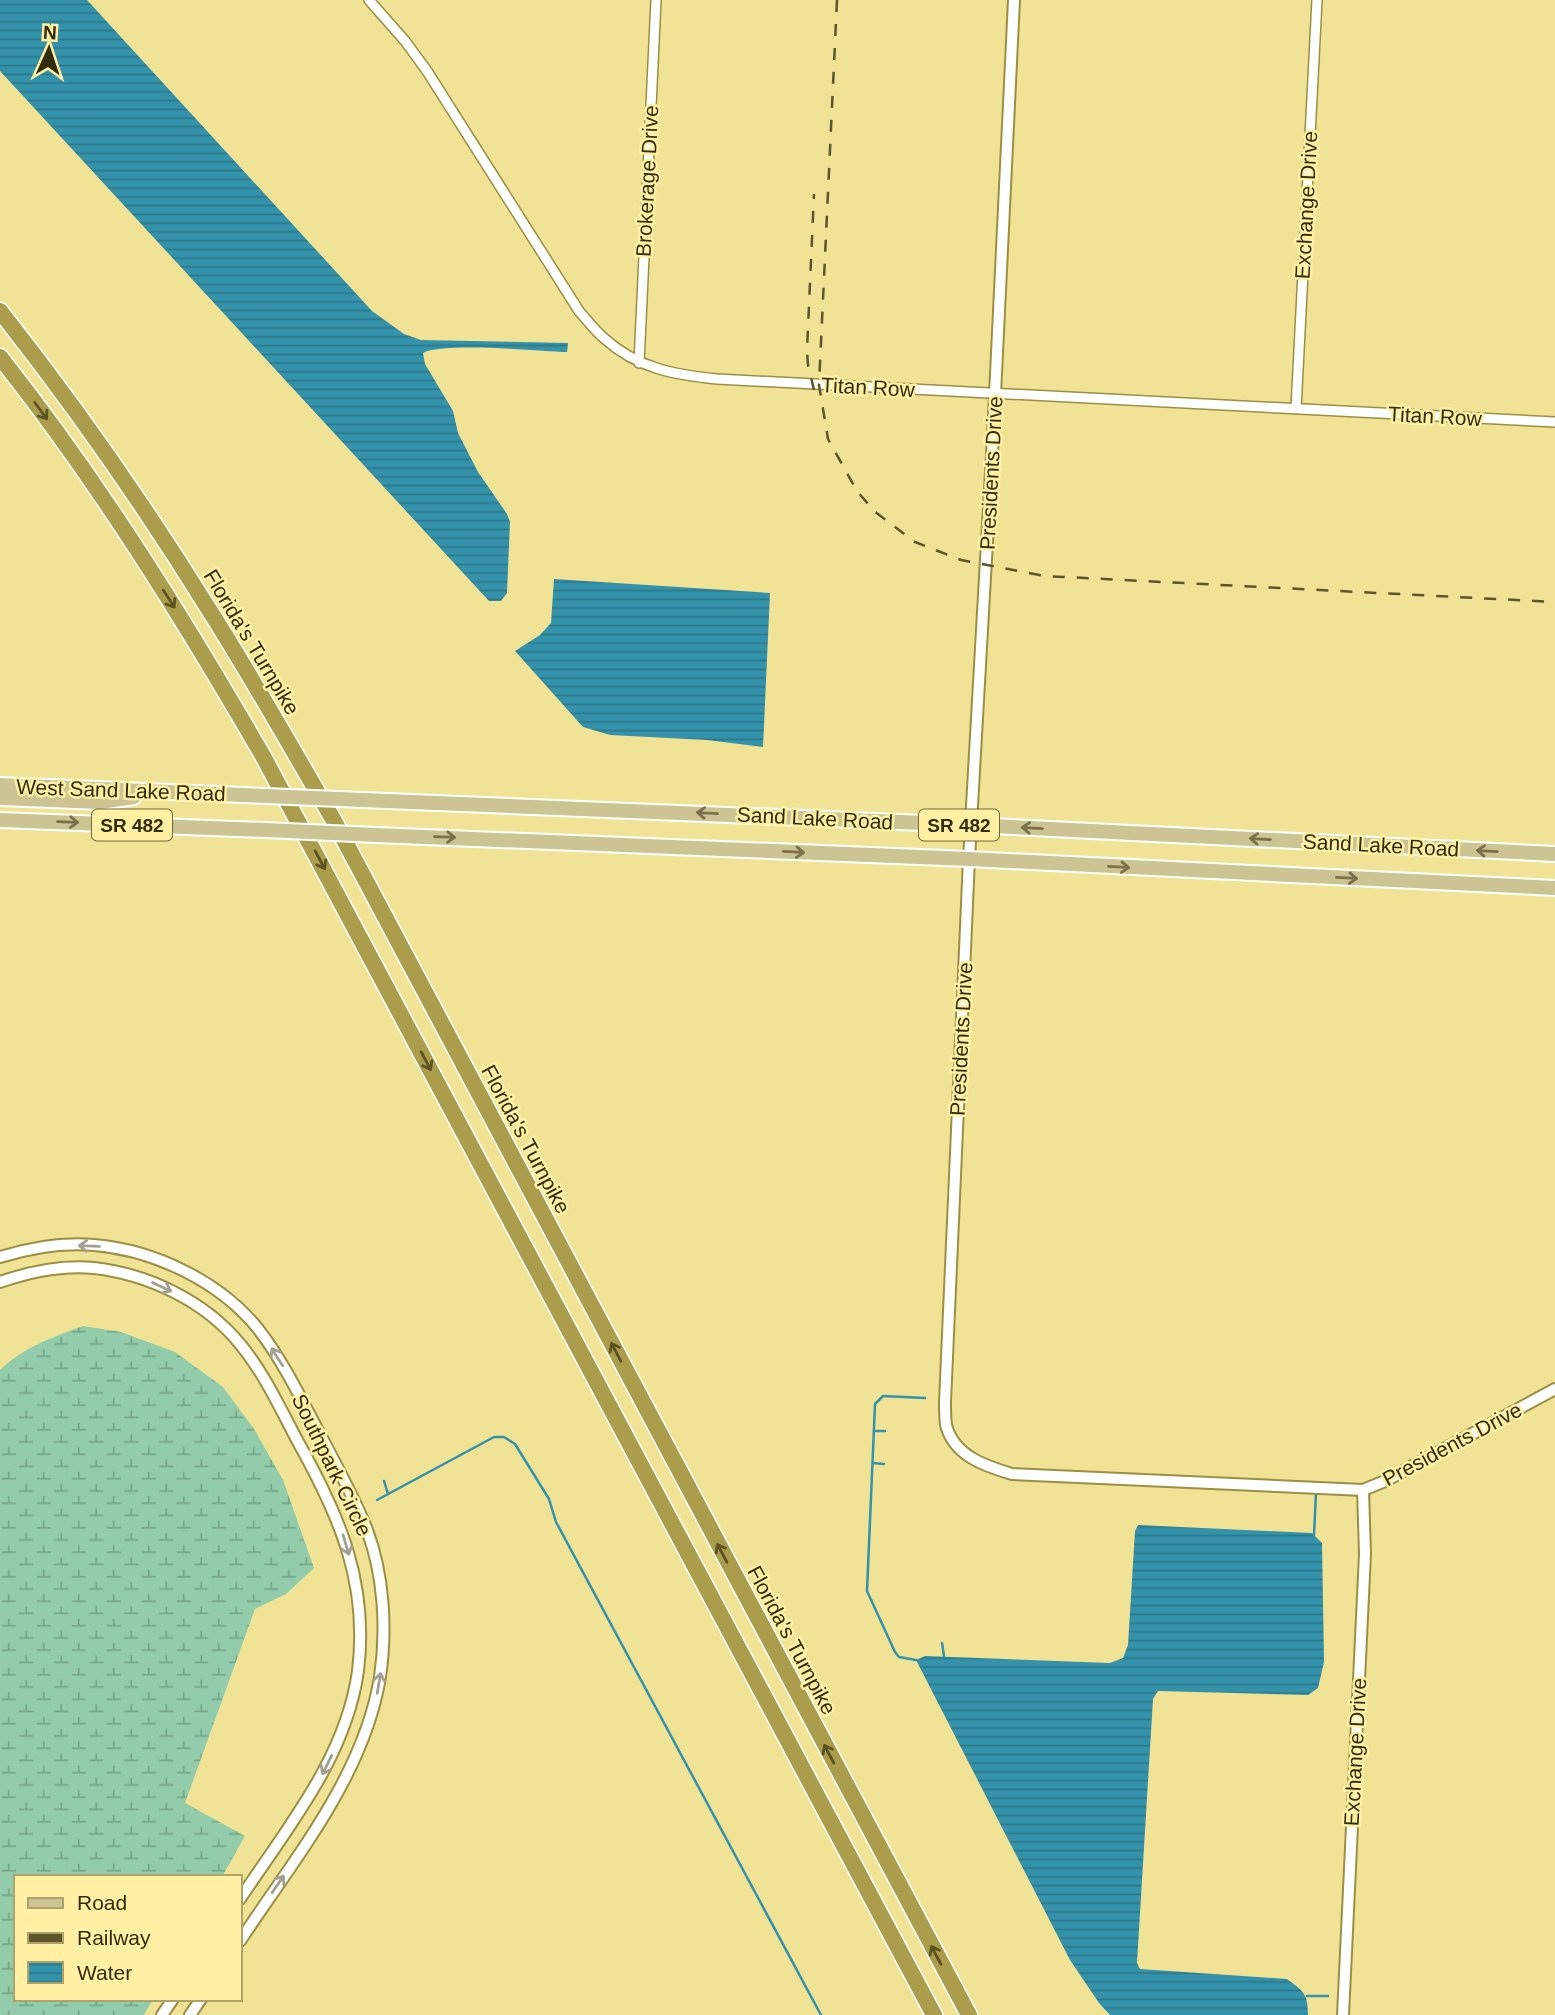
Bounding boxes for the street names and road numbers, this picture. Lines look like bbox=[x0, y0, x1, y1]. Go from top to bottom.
street label: Brokerage Drive bbox=[632, 105, 662, 257]
street label: Exchange Drive bbox=[1291, 130, 1321, 280]
street label: Titan Row bbox=[821, 373, 916, 401]
street label: Presidents Drive bbox=[975, 395, 1007, 551]
street label: Titan Row bbox=[1388, 402, 1483, 430]
street label: Florida's Turnpike bbox=[200, 565, 304, 719]
street label: West Sand Lake Road bbox=[16, 775, 226, 805]
street label: Sand Lake Road bbox=[736, 802, 894, 834]
road number: SR 482 bbox=[92, 810, 172, 840]
road number: SR 482 bbox=[919, 810, 999, 840]
street label: Sand Lake Road bbox=[1302, 829, 1460, 861]
street label: Presidents Drive bbox=[945, 961, 977, 1117]
street label: Florida's Turnpike bbox=[477, 1061, 575, 1217]
street label: Southpark Circle bbox=[288, 1390, 376, 1540]
street label: Presidents Drive bbox=[1379, 1398, 1525, 1490]
street label: Florida's Turnpike bbox=[743, 1562, 841, 1718]
street label: Exchange Drive bbox=[1340, 1677, 1370, 1827]

